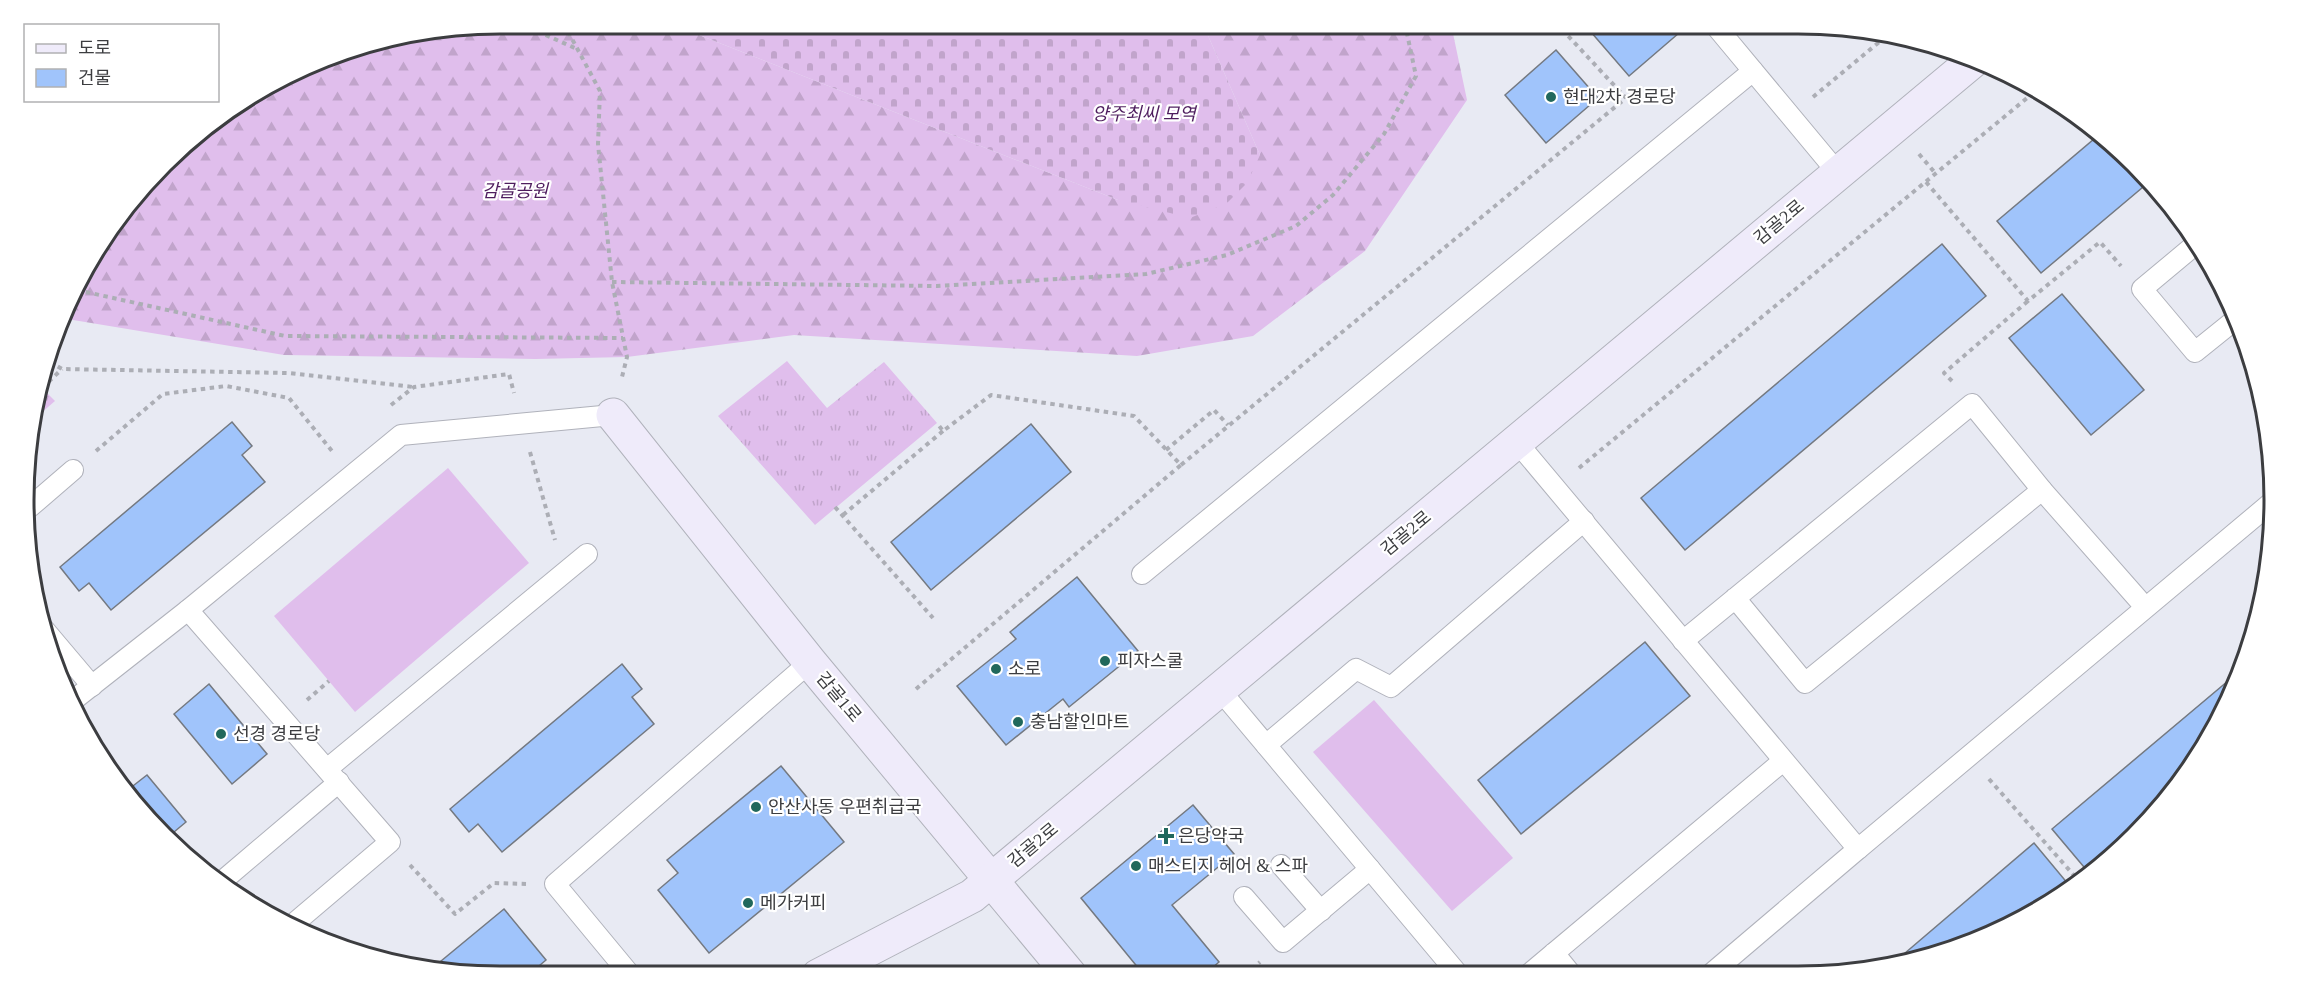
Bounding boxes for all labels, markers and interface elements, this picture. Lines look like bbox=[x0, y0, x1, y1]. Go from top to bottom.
legend bbox=[24, 24, 219, 102]
text: 도로 bbox=[78, 38, 111, 58]
text: 건물 bbox=[78, 68, 111, 88]
place label: 현대2차 경로당 bbox=[1563, 87, 1676, 107]
marker: 현대2차 경로당 bbox=[1544, 90, 1558, 104]
park label: 양주최씨 모역 bbox=[1092, 104, 1198, 124]
park label: 감골공원 bbox=[482, 181, 550, 201]
street label: 감골2로 bbox=[1750, 195, 1808, 249]
street label: 감골2로 bbox=[1377, 506, 1435, 560]
place label: 피자스쿨 bbox=[1117, 651, 1183, 671]
marker: 피자스쿨 bbox=[1098, 654, 1112, 668]
place label: 소로 bbox=[1008, 659, 1041, 679]
marker: 소로 bbox=[989, 662, 1003, 676]
street label: 감골1로 bbox=[812, 668, 866, 726]
place label: 충남할인마트 bbox=[1030, 712, 1129, 732]
marker: 충남할인마트 bbox=[1011, 715, 1025, 729]
place label: 선경 경로당 bbox=[233, 724, 320, 744]
marker: 선경 경로당 bbox=[214, 727, 228, 741]
place label: 안산사동 우편취급국 bbox=[768, 797, 922, 817]
marker: 안산사동 우편취급국 bbox=[749, 800, 763, 814]
street label: 감골2로 bbox=[1004, 818, 1062, 872]
place label: 은당약국 bbox=[1178, 826, 1244, 846]
marker: 은당약국 bbox=[1159, 829, 1173, 843]
place label: 매스티지 헤어 & 스파 bbox=[1148, 856, 1308, 876]
marker: 매스티지 헤어 & 스파 bbox=[1129, 859, 1143, 873]
place label: 메가커피 bbox=[760, 893, 826, 913]
marker: 메가커피 bbox=[741, 896, 755, 910]

